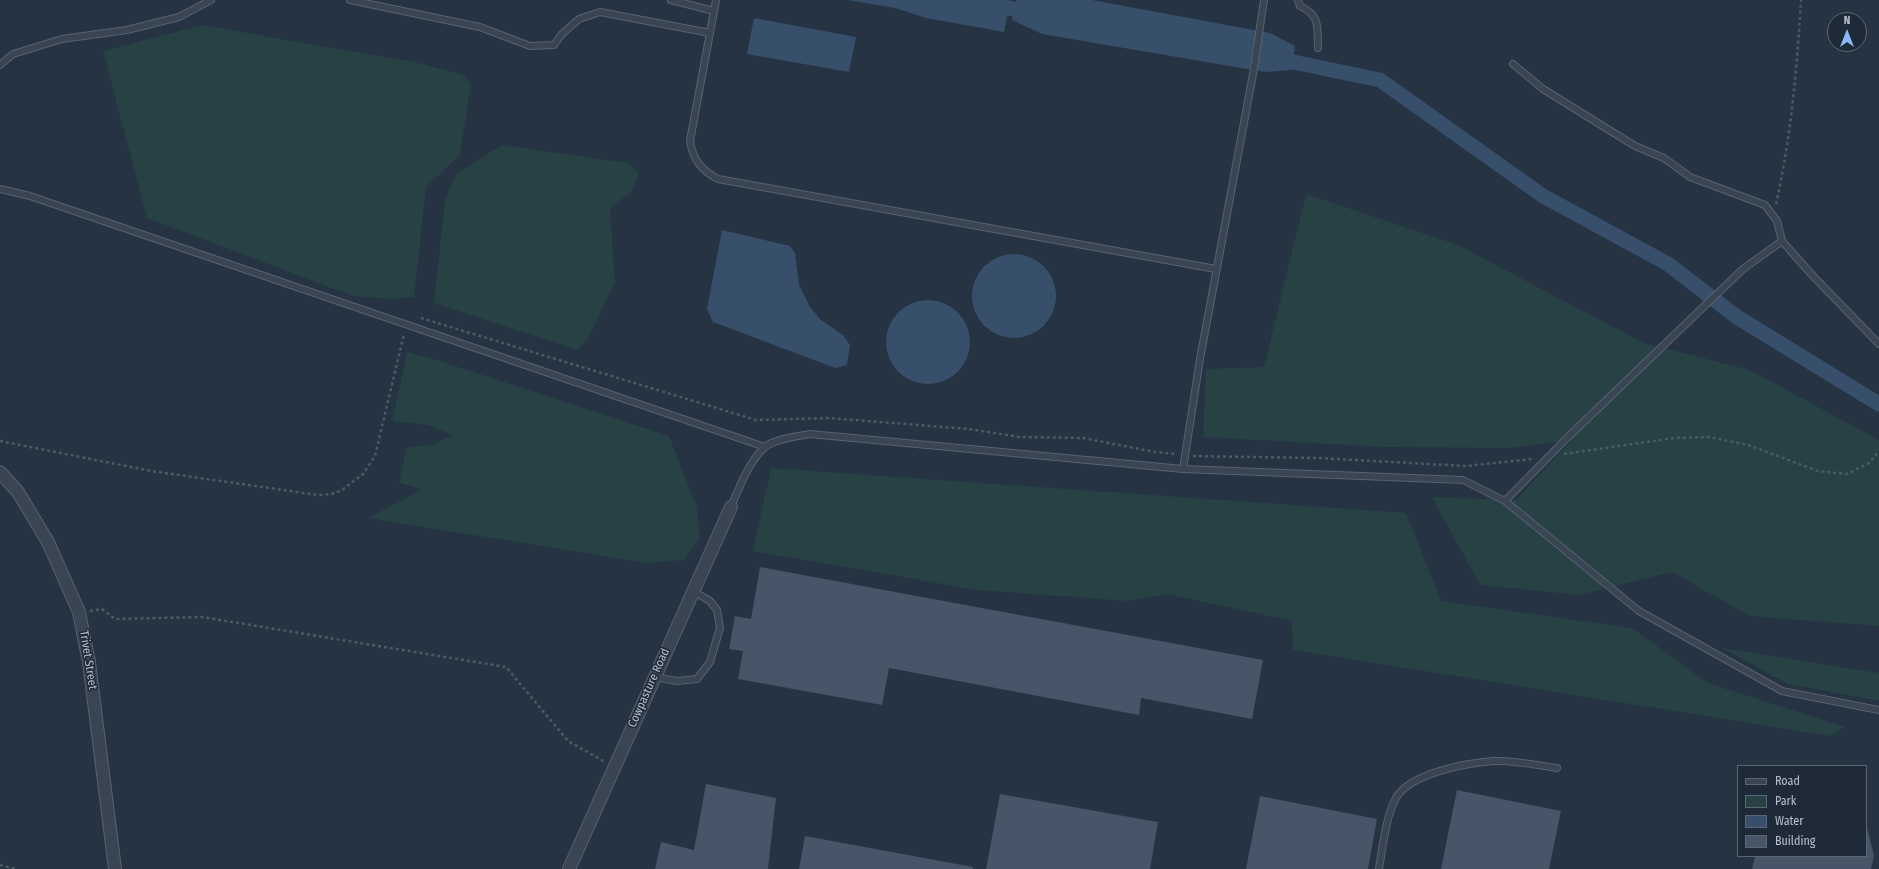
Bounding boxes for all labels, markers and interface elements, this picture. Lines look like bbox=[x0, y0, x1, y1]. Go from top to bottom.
north arrow bbox=[1827, 12, 1867, 52]
text: N bbox=[1844, 14, 1850, 27]
street label: Trivet Street bbox=[76, 629, 100, 691]
street label: Cowpasture Road bbox=[625, 646, 673, 730]
legend bbox=[1737, 765, 1867, 857]
text: Road bbox=[1775, 774, 1800, 788]
text: Park bbox=[1775, 794, 1796, 808]
text: Water bbox=[1775, 814, 1803, 828]
text: Building bbox=[1775, 834, 1815, 848]

